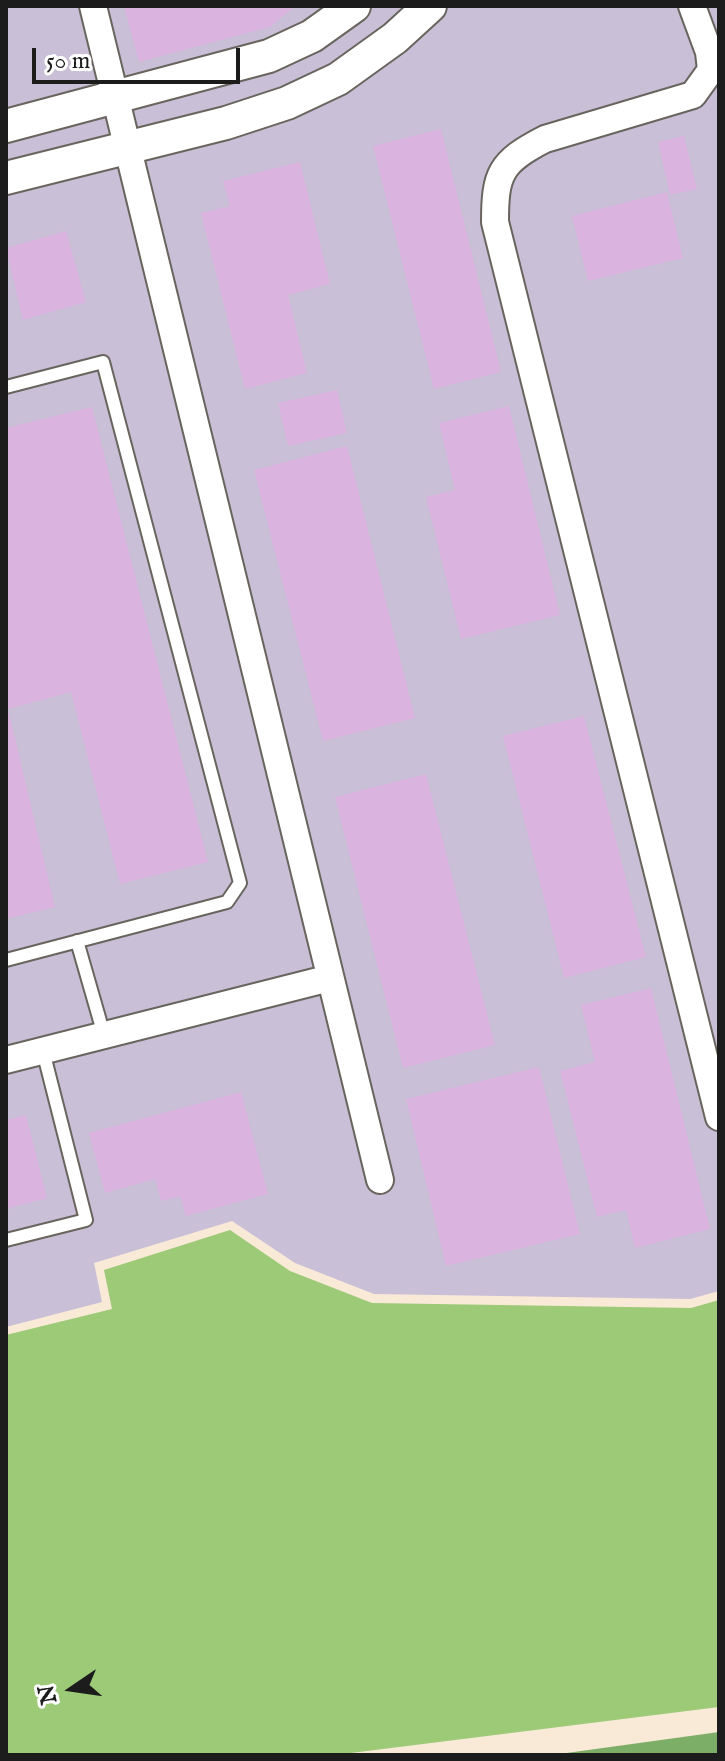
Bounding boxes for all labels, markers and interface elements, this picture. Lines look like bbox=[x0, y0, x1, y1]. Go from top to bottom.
scale bar bbox=[36, 32, 244, 82]
text: 50 m bbox=[46, 46, 90, 77]
north arrow bbox=[32, 1649, 112, 1729]
text: N bbox=[33, 1682, 64, 1707]

